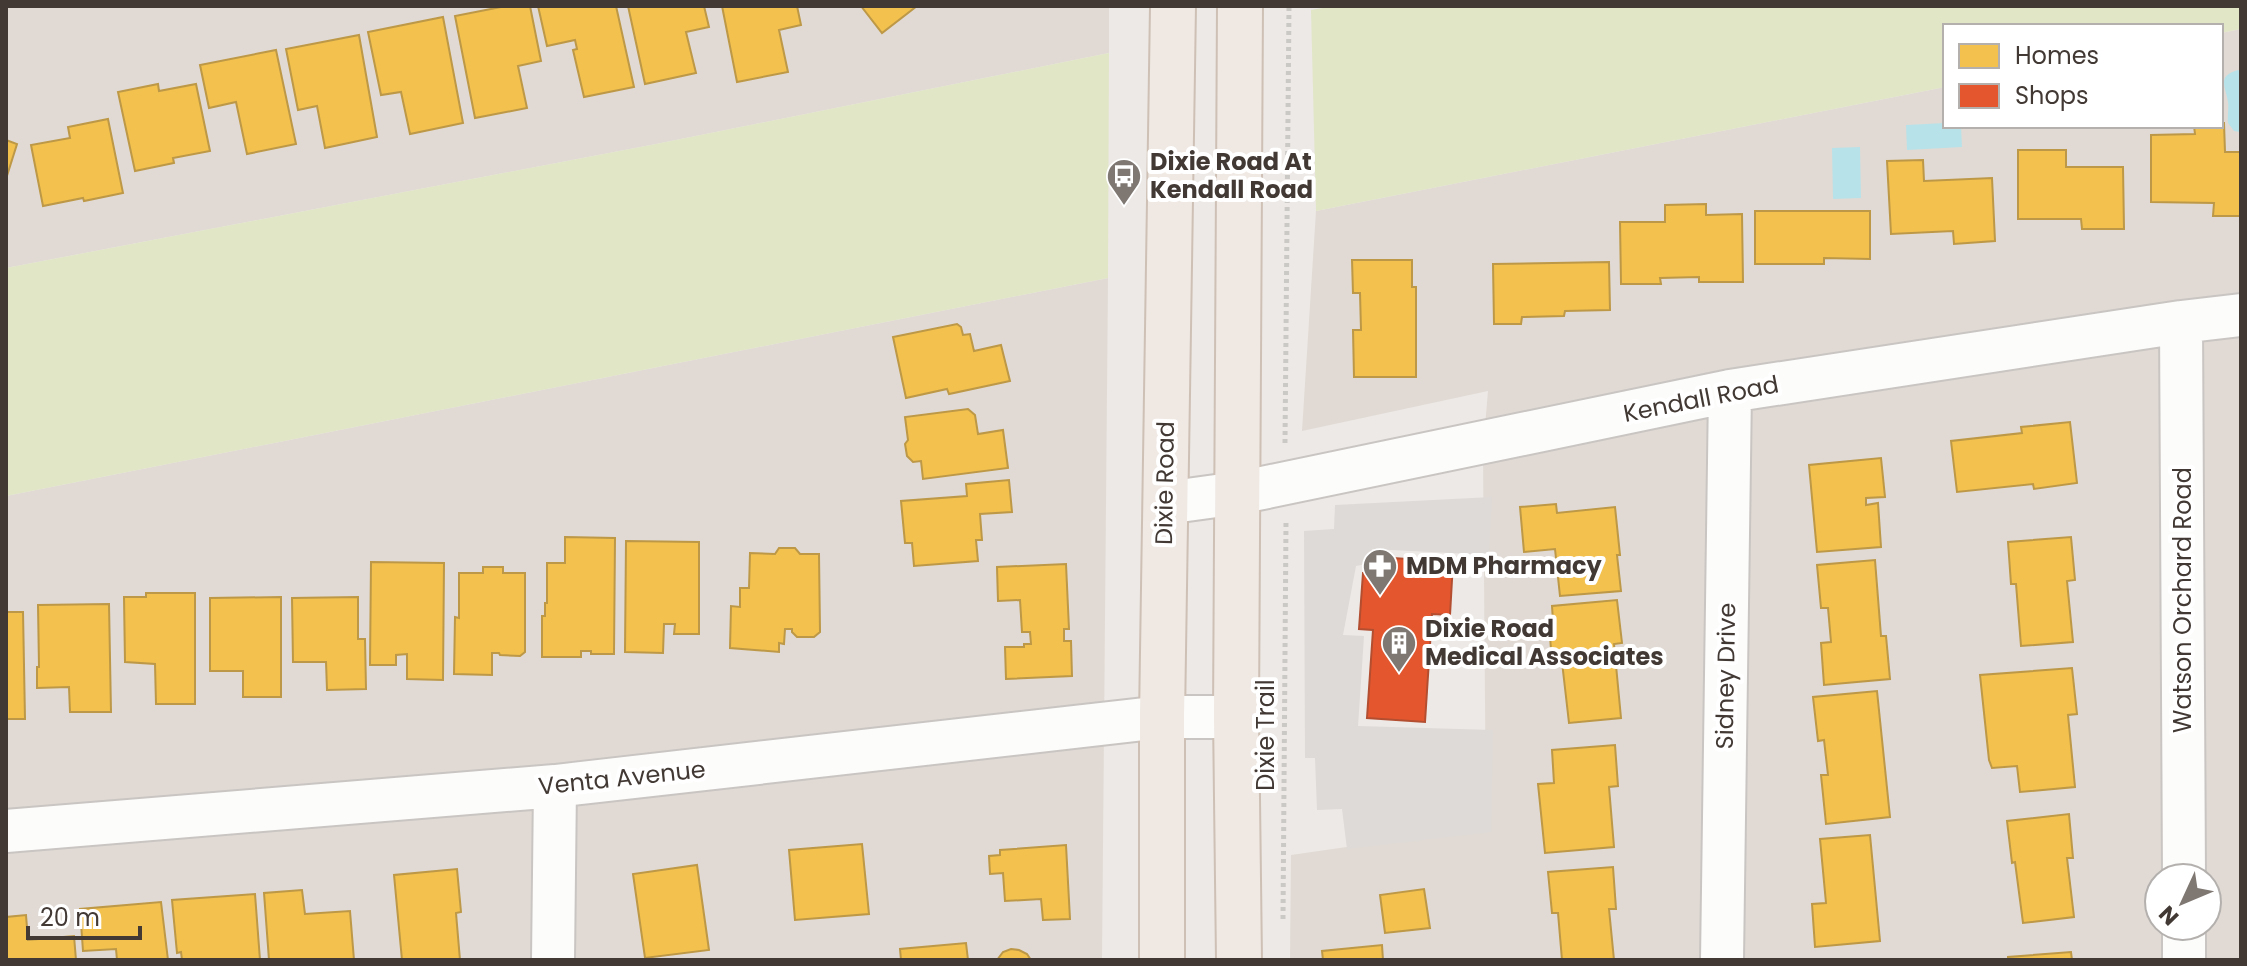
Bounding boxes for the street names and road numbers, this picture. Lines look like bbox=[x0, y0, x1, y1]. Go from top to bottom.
street label: Kendall Road bbox=[1620, 367, 1781, 430]
street label: Dixie Road bbox=[1147, 421, 1182, 545]
street label: Watson Orchard Road bbox=[2166, 467, 2199, 733]
street label: Sidney Drive bbox=[1708, 602, 1743, 750]
street label: Dixie Trail bbox=[1249, 679, 1282, 791]
street label: Venta Avenue bbox=[537, 752, 707, 803]

